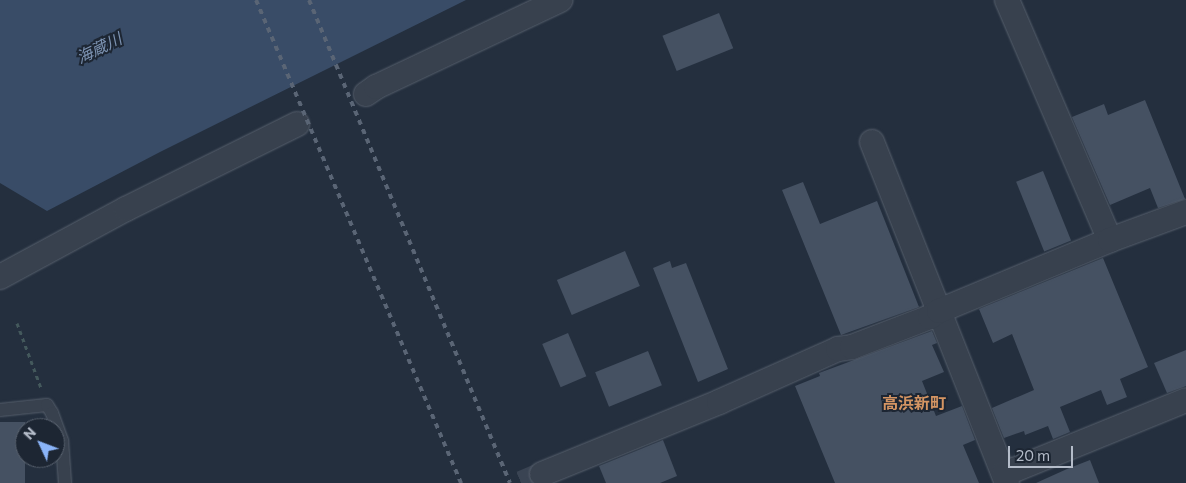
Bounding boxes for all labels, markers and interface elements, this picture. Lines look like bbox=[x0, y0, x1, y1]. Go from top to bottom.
water label: 海蔵川 bbox=[73, 29, 125, 67]
district label: 高浜新町 bbox=[882, 393, 946, 413]
north arrow bbox=[15, 418, 65, 468]
text: N bbox=[20, 423, 39, 443]
scale bar bbox=[1011, 436, 1076, 468]
text: 20 m bbox=[1016, 446, 1050, 464]

